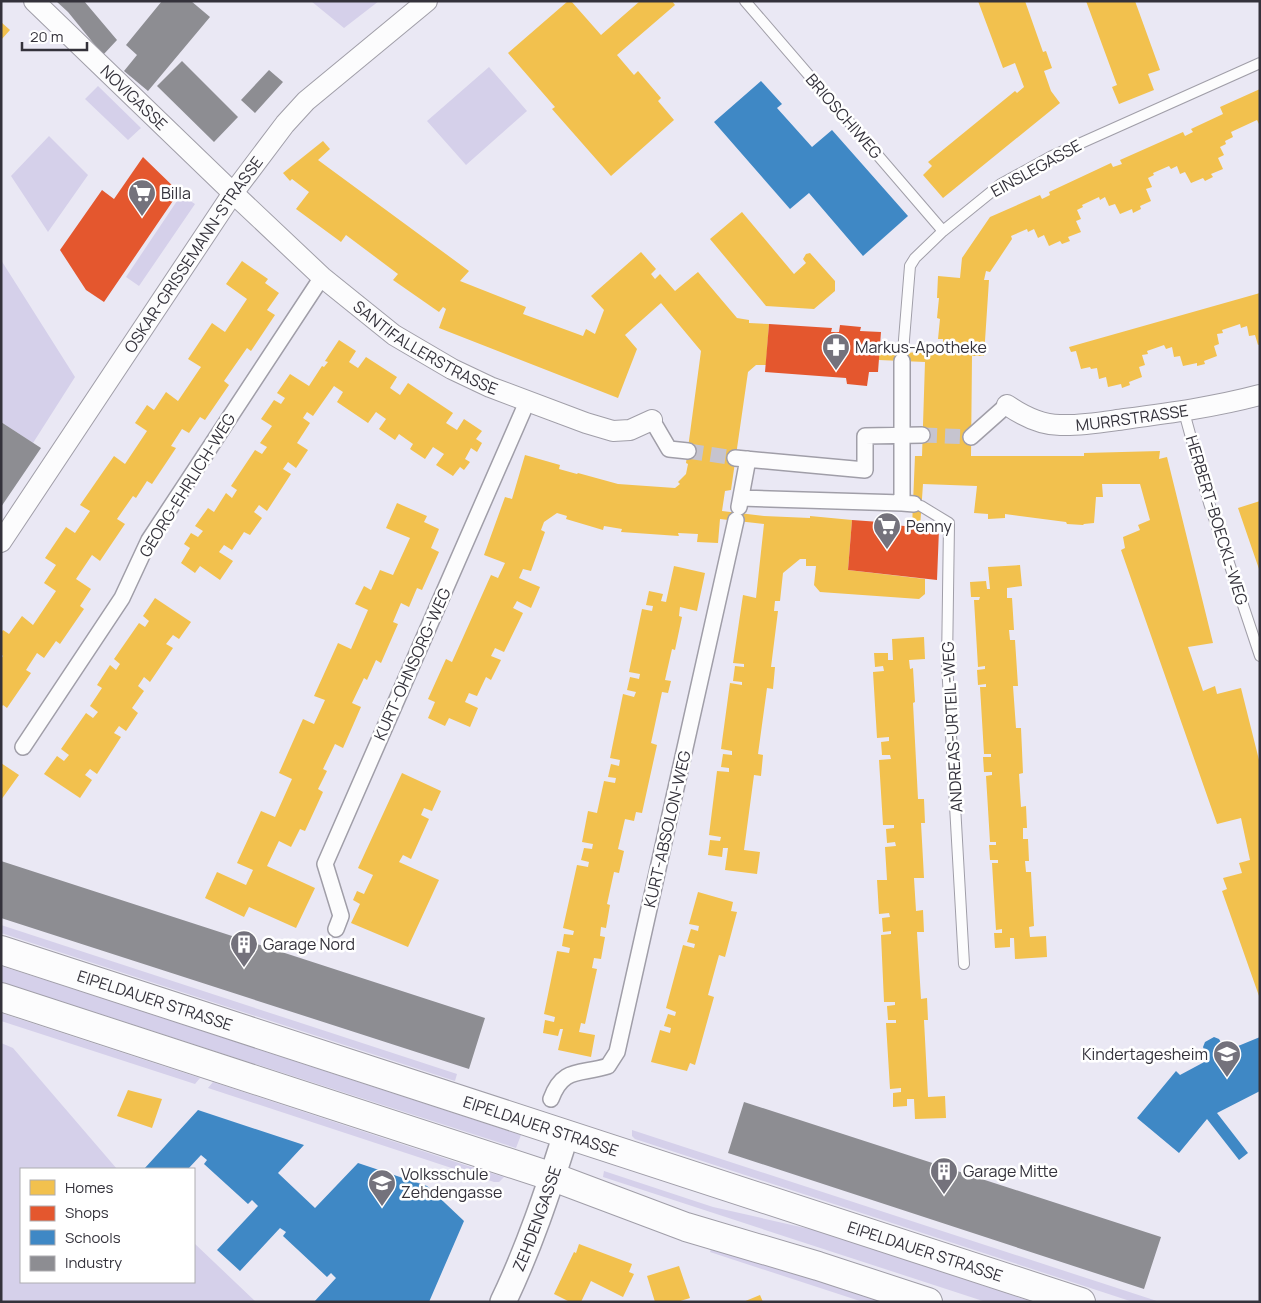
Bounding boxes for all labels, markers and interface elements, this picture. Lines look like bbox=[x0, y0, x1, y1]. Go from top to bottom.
scale bar bbox=[22, 20, 88, 52]
text: 20 m bbox=[30, 26, 63, 47]
street label: NOVIGASSE bbox=[96, 60, 172, 135]
street label: BRIOSCHIWEG bbox=[801, 69, 887, 163]
street label: EINSLEGASSE bbox=[987, 134, 1085, 202]
street label: OSKAR-GRISSEMANN-STRASSE bbox=[119, 152, 268, 357]
supermarket icon: Billa bbox=[127, 178, 157, 217]
place label: Billa bbox=[161, 182, 191, 204]
street label: SANTIFALLERSTRASSE bbox=[349, 295, 501, 400]
pharmacy icon: Markus-Apotheke bbox=[821, 332, 851, 371]
place label: Markus-Apotheke bbox=[855, 336, 987, 358]
street label: MURRSTRASSE bbox=[1075, 399, 1190, 436]
street label: GEORG-EHRLICH-WEG bbox=[134, 409, 240, 561]
street label: HERBERT-BOECKL-WEG bbox=[1181, 433, 1253, 607]
supermarket icon: Penny bbox=[872, 511, 902, 550]
place label: Penny bbox=[906, 515, 952, 537]
street label: KURT-OHNSORG-WEG bbox=[368, 584, 456, 744]
street label: ANDREAS-URTEIL-WEG bbox=[937, 641, 967, 813]
street label: KURT-ABSOLON-WEG bbox=[638, 748, 696, 910]
building icon: Garage Nord bbox=[229, 929, 259, 968]
place label: Garage Nord bbox=[263, 933, 355, 955]
street label: EIPELDAUER STRASSE bbox=[75, 965, 236, 1036]
school or university icon: Kindertagesheim bbox=[1212, 1039, 1242, 1078]
place label: Kindertagesheim bbox=[1082, 1043, 1208, 1065]
street label: EIPELDAUER STRASSE bbox=[461, 1090, 622, 1162]
building icon: Garage Mitte bbox=[929, 1156, 959, 1195]
place label: Garage Mitte bbox=[963, 1160, 1058, 1182]
place label: Volksschule Zehdengasse bbox=[401, 1163, 502, 1203]
street label: ZEHDENGASSE bbox=[507, 1163, 566, 1275]
legend bbox=[20, 1168, 195, 1283]
school or university icon: Volksschule Zehdengasse bbox=[367, 1168, 397, 1207]
text: Homes bbox=[65, 1177, 114, 1198]
text: Shops bbox=[65, 1202, 109, 1223]
street label: EIPELDAUER STRASSE bbox=[845, 1216, 1006, 1287]
text: Schools bbox=[65, 1227, 121, 1248]
text: Industry bbox=[65, 1252, 122, 1273]

